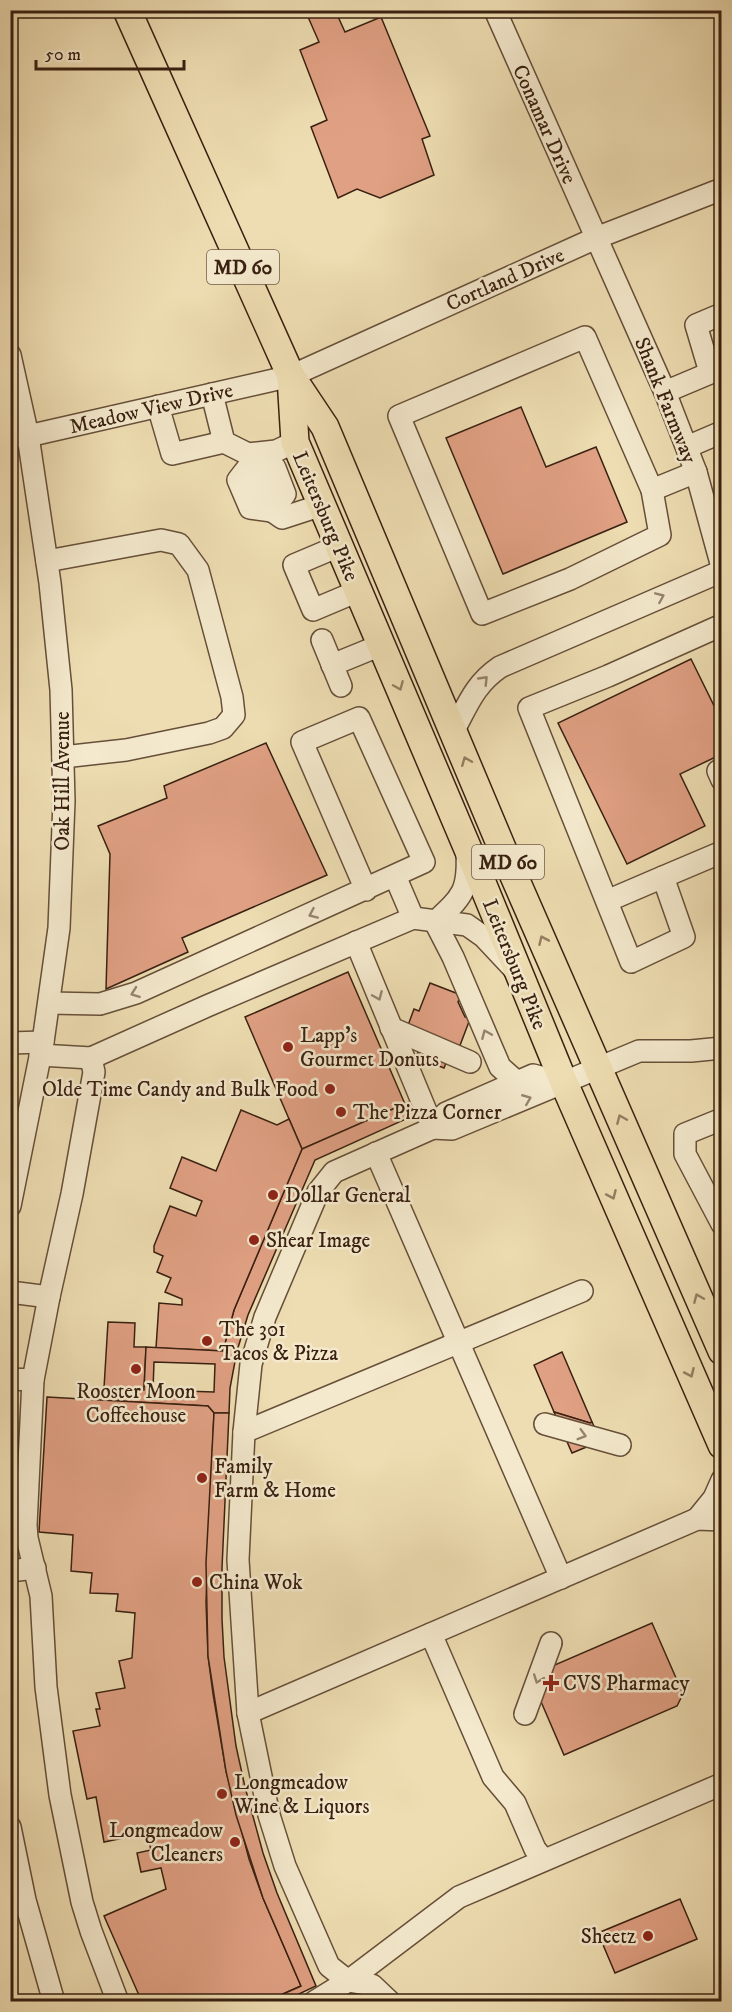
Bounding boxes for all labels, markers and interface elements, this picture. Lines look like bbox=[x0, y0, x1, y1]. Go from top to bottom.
scale bar bbox=[36, 33, 184, 71]
text: 50 m bbox=[45, 44, 81, 66]
street label: Conamar Drive bbox=[506, 61, 582, 188]
street label: Cortland Drive bbox=[442, 242, 569, 318]
road number: MD 60 bbox=[207, 250, 279, 284]
street label: Shank Farmway bbox=[628, 334, 703, 468]
street label: Meadow View Drive bbox=[67, 377, 236, 440]
street label: Leitersburg Pike bbox=[286, 448, 364, 585]
one-way arrow bbox=[653, 593, 664, 605]
one-way arrow bbox=[477, 677, 488, 688]
one-way arrow bbox=[392, 680, 404, 691]
street label: Oak Hill Avenue bbox=[50, 711, 76, 851]
one-way arrow bbox=[461, 756, 473, 767]
road number: MD 60 bbox=[472, 845, 544, 879]
street label: Leitersburg Pike bbox=[476, 895, 552, 1034]
one-way arrow bbox=[308, 906, 319, 918]
one-way arrow bbox=[538, 935, 550, 946]
one-way arrow bbox=[130, 985, 140, 998]
one-way arrow bbox=[371, 989, 383, 1000]
place label: Lapp's Gourmet Donuts bbox=[300, 1023, 439, 1073]
one-way arrow bbox=[481, 1029, 493, 1040]
marker: Lapp's Gourmet Donuts bbox=[281, 1040, 295, 1054]
place label: Olde Time Candy and Bulk Food bbox=[42, 1077, 319, 1103]
marker: Olde Time Candy and Bulk Food bbox=[323, 1082, 337, 1096]
one-way arrow bbox=[521, 1094, 532, 1106]
place label: The Pizza Corner bbox=[353, 1100, 502, 1126]
marker: The Pizza Corner bbox=[334, 1105, 348, 1119]
one-way arrow bbox=[616, 1114, 628, 1125]
place label: Dollar General bbox=[285, 1183, 411, 1209]
marker: Dollar General bbox=[266, 1188, 280, 1202]
one-way arrow bbox=[605, 1188, 617, 1199]
place label: Shear Image bbox=[266, 1228, 370, 1254]
marker: Shear Image bbox=[247, 1233, 261, 1247]
one-way arrow bbox=[693, 1293, 705, 1304]
place label: The 301 Tacos & Pizza bbox=[219, 1317, 338, 1367]
marker: The 301 Tacos & Pizza bbox=[200, 1334, 214, 1348]
marker: Rooster Moon Coffeehouse bbox=[129, 1362, 143, 1376]
one-way arrow bbox=[683, 1367, 695, 1378]
place label: Rooster Moon Coffeehouse bbox=[76, 1379, 196, 1429]
one-way arrow bbox=[577, 1427, 587, 1440]
place label: Family Farm & Home bbox=[214, 1454, 336, 1504]
marker: Family Farm & Home bbox=[195, 1471, 209, 1485]
place label: China Wok bbox=[209, 1570, 303, 1596]
marker: China Wok bbox=[190, 1575, 204, 1589]
place label: CVS Pharmacy bbox=[563, 1671, 690, 1697]
one-way arrow bbox=[533, 1673, 546, 1684]
marker: CVS Pharmacy bbox=[544, 1676, 558, 1690]
place label: Longmeadow Wine & Liquors bbox=[233, 1770, 369, 1820]
marker: Longmeadow Wine & Liquors bbox=[215, 1787, 229, 1801]
place label: Longmeadow Cleaners bbox=[109, 1818, 224, 1868]
marker: Longmeadow Cleaners bbox=[228, 1835, 242, 1849]
place label: Sheetz bbox=[581, 1924, 636, 1950]
marker: Sheetz bbox=[641, 1929, 655, 1943]

